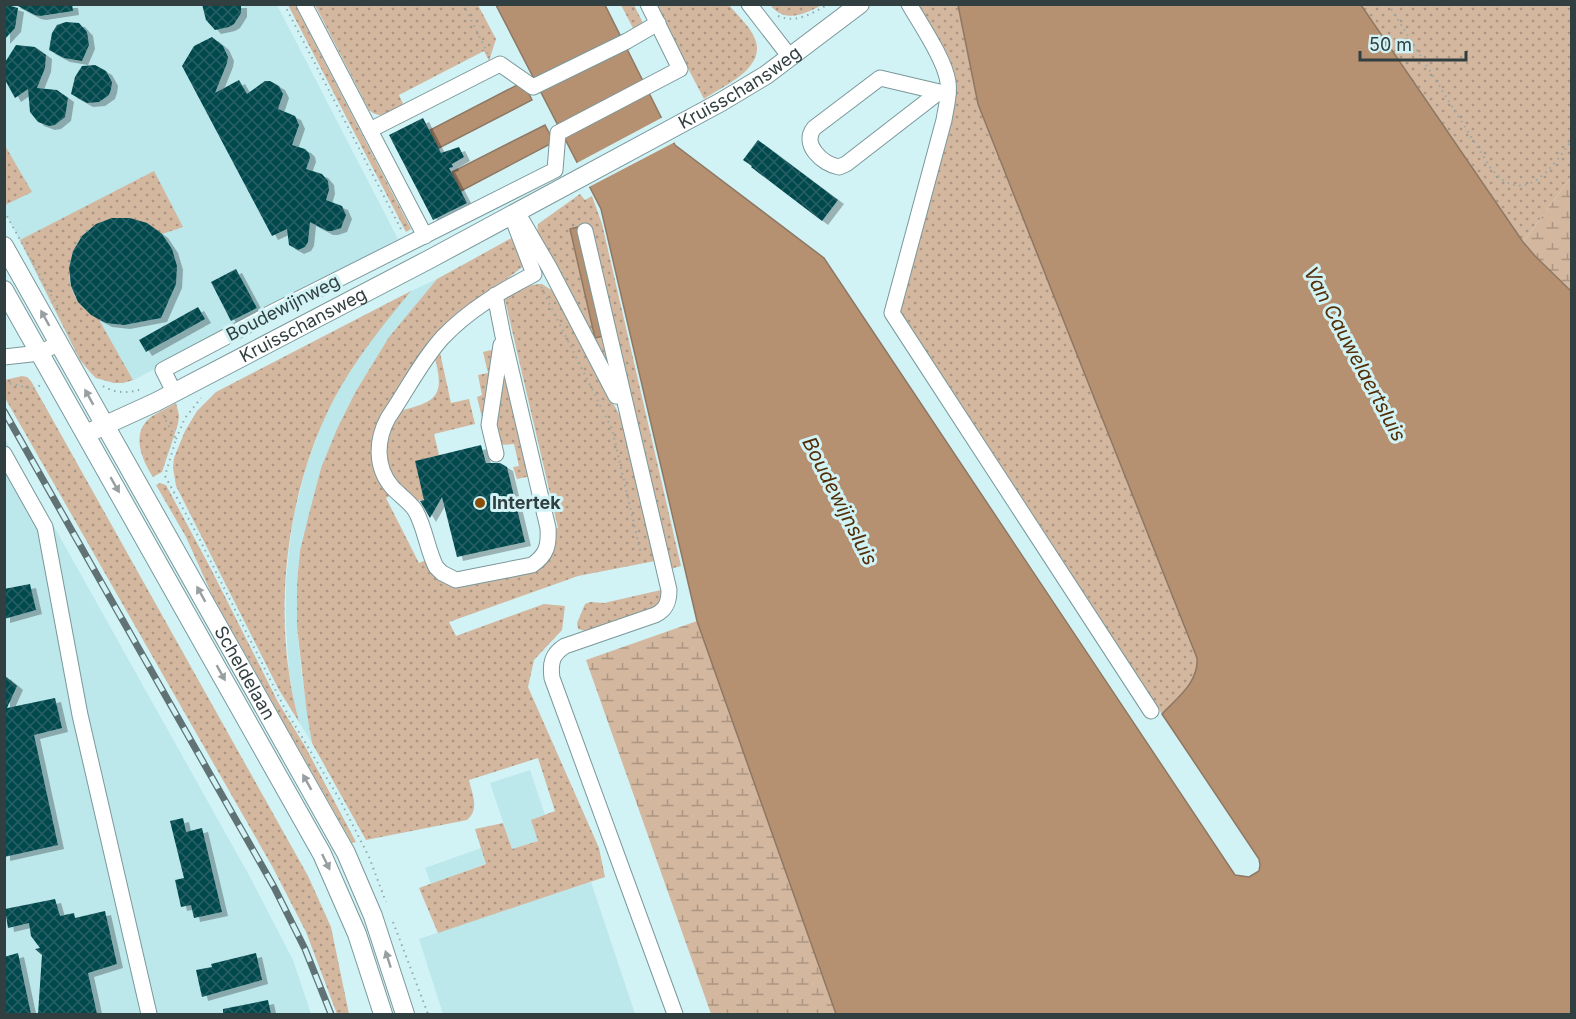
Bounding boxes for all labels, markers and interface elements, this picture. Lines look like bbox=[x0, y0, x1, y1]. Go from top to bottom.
scale bar bbox=[1360, 24, 1466, 62]
text: 50 m bbox=[1369, 34, 1412, 55]
street label: Kruisschansweg bbox=[675, 42, 805, 133]
water label: Van Cauwelaertsluis bbox=[1299, 263, 1411, 445]
street label: Boudewijnweg bbox=[223, 270, 343, 345]
street label: Kruisschansweg bbox=[236, 283, 370, 366]
one-way arrow bbox=[39, 310, 50, 326]
one-way arrow bbox=[84, 389, 95, 405]
water label: Boudewijnsluis bbox=[797, 433, 883, 569]
one-way arrow bbox=[110, 477, 120, 494]
place label: Intertek bbox=[492, 492, 561, 513]
marker: Intertek bbox=[473, 496, 487, 510]
one-way arrow bbox=[196, 585, 206, 602]
street label: Scheldelaan bbox=[210, 622, 280, 723]
one-way arrow bbox=[216, 665, 227, 681]
one-way arrow bbox=[302, 773, 312, 790]
one-way arrow bbox=[322, 854, 331, 871]
one-way arrow bbox=[382, 950, 392, 968]

